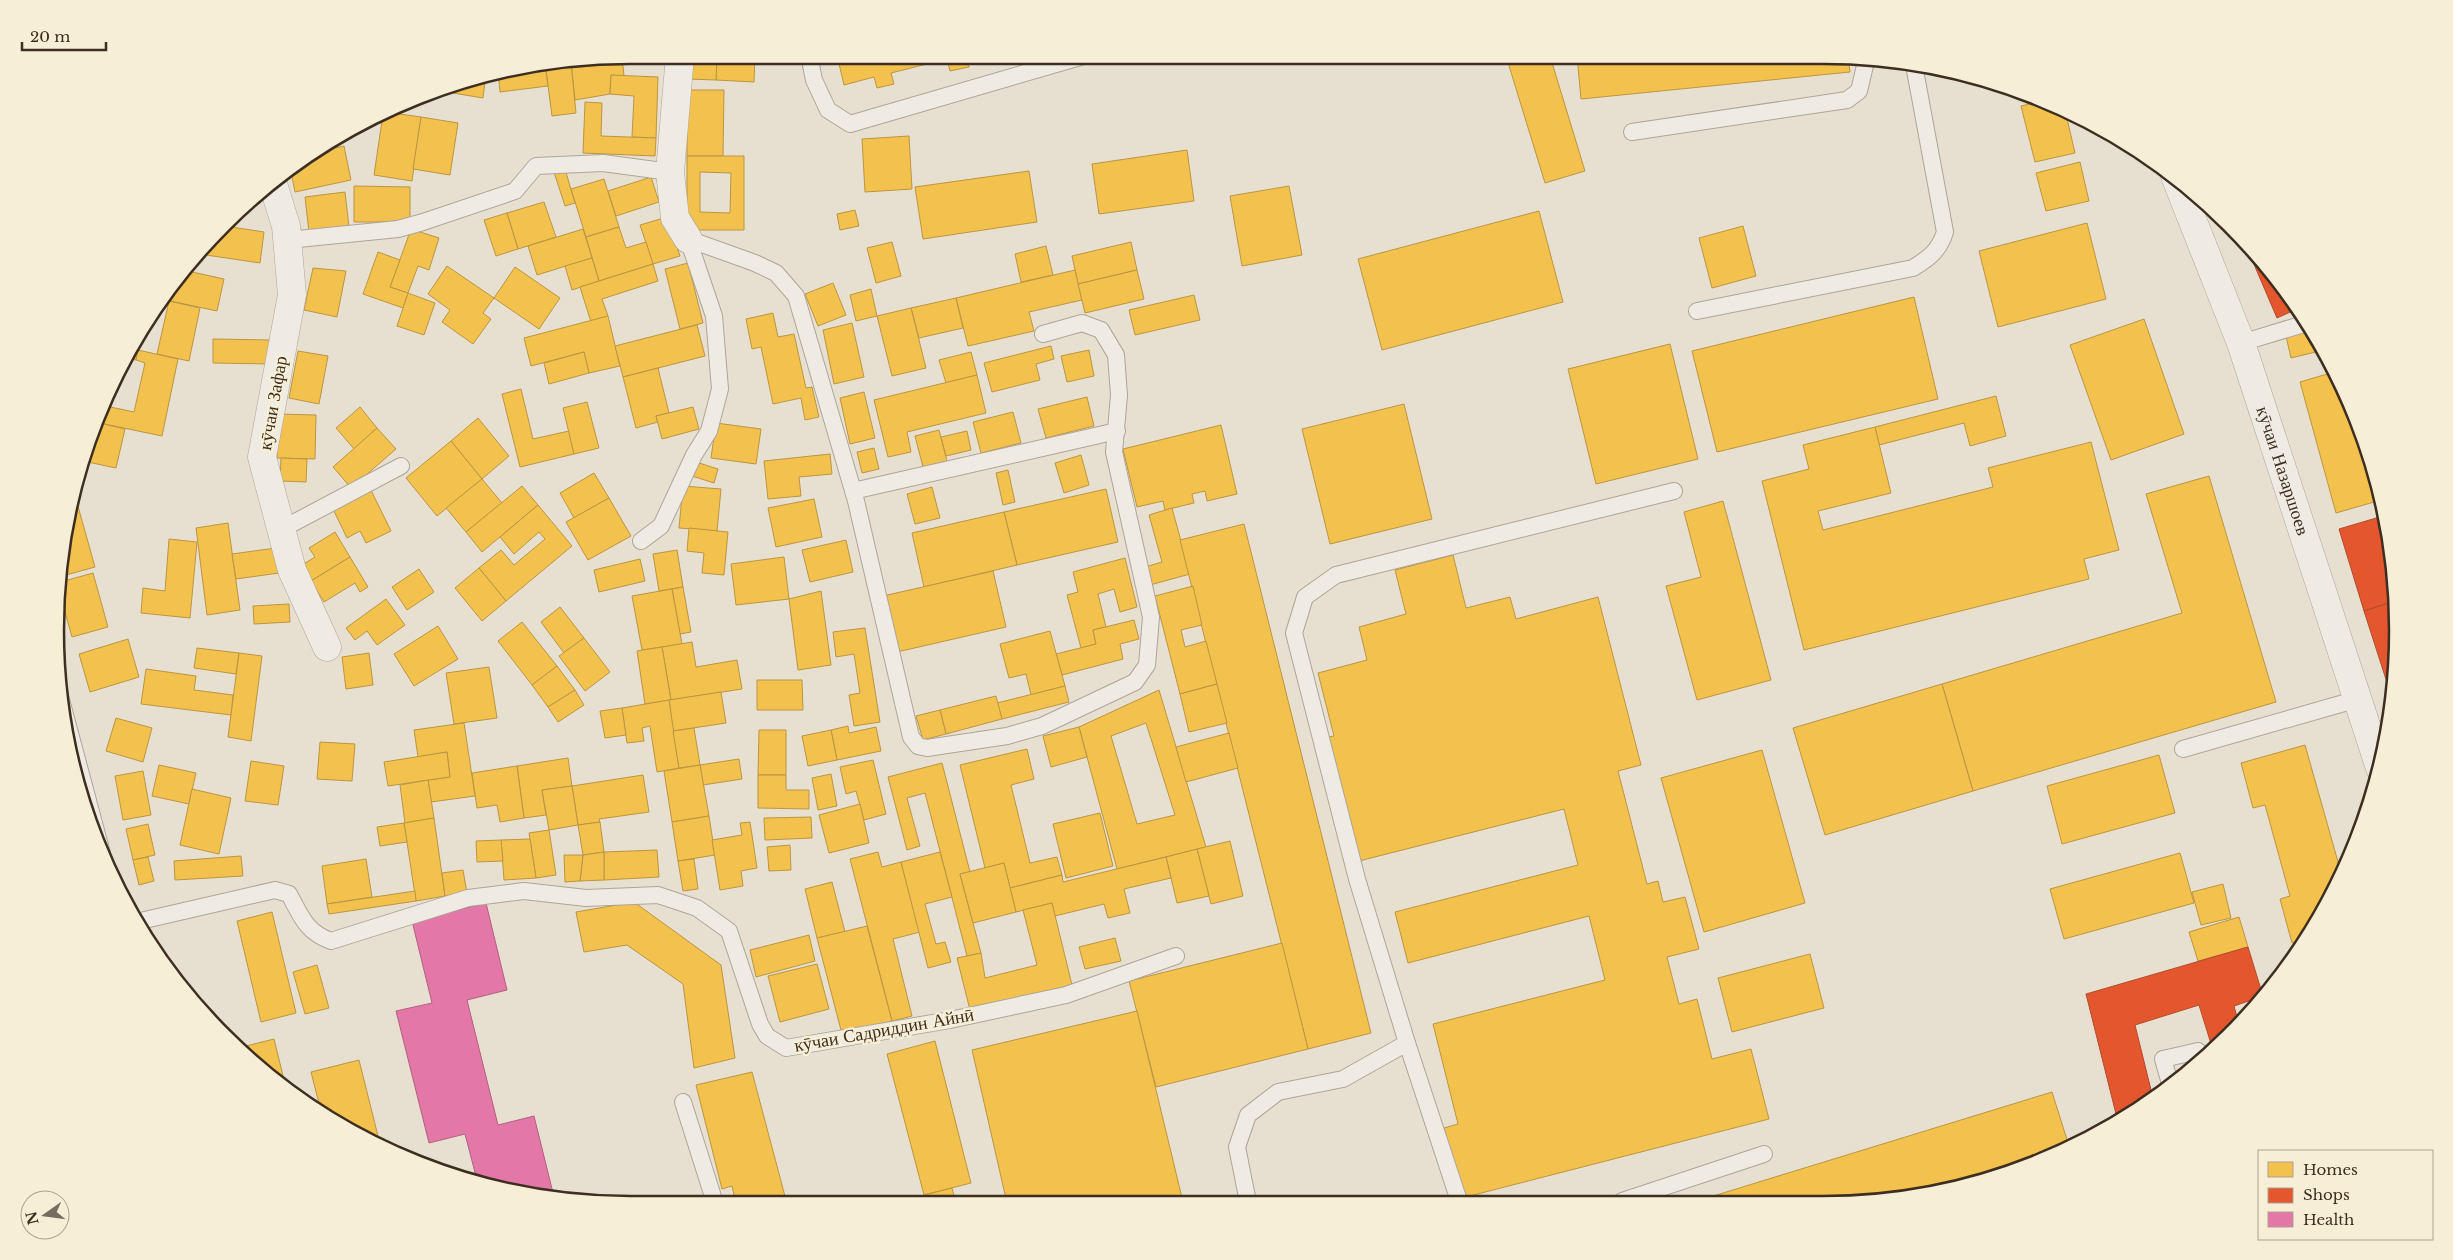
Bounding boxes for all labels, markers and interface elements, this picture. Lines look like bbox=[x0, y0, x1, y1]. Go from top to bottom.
scale bar bbox=[22, 20, 106, 52]
text: 20 m bbox=[30, 27, 70, 46]
street label: кӯчаи Зафар bbox=[254, 354, 292, 452]
street label: кӯчаи Назаршоев bbox=[2251, 404, 2314, 538]
street label: кӯчаи Садриддин Айнӣ bbox=[792, 1003, 976, 1057]
legend bbox=[2258, 1150, 2433, 1240]
text: Homes bbox=[2303, 1160, 2358, 1179]
text: Shops bbox=[2303, 1185, 2350, 1204]
north arrow bbox=[20, 1190, 70, 1240]
text: N bbox=[22, 1210, 43, 1227]
text: Health bbox=[2303, 1210, 2354, 1229]

